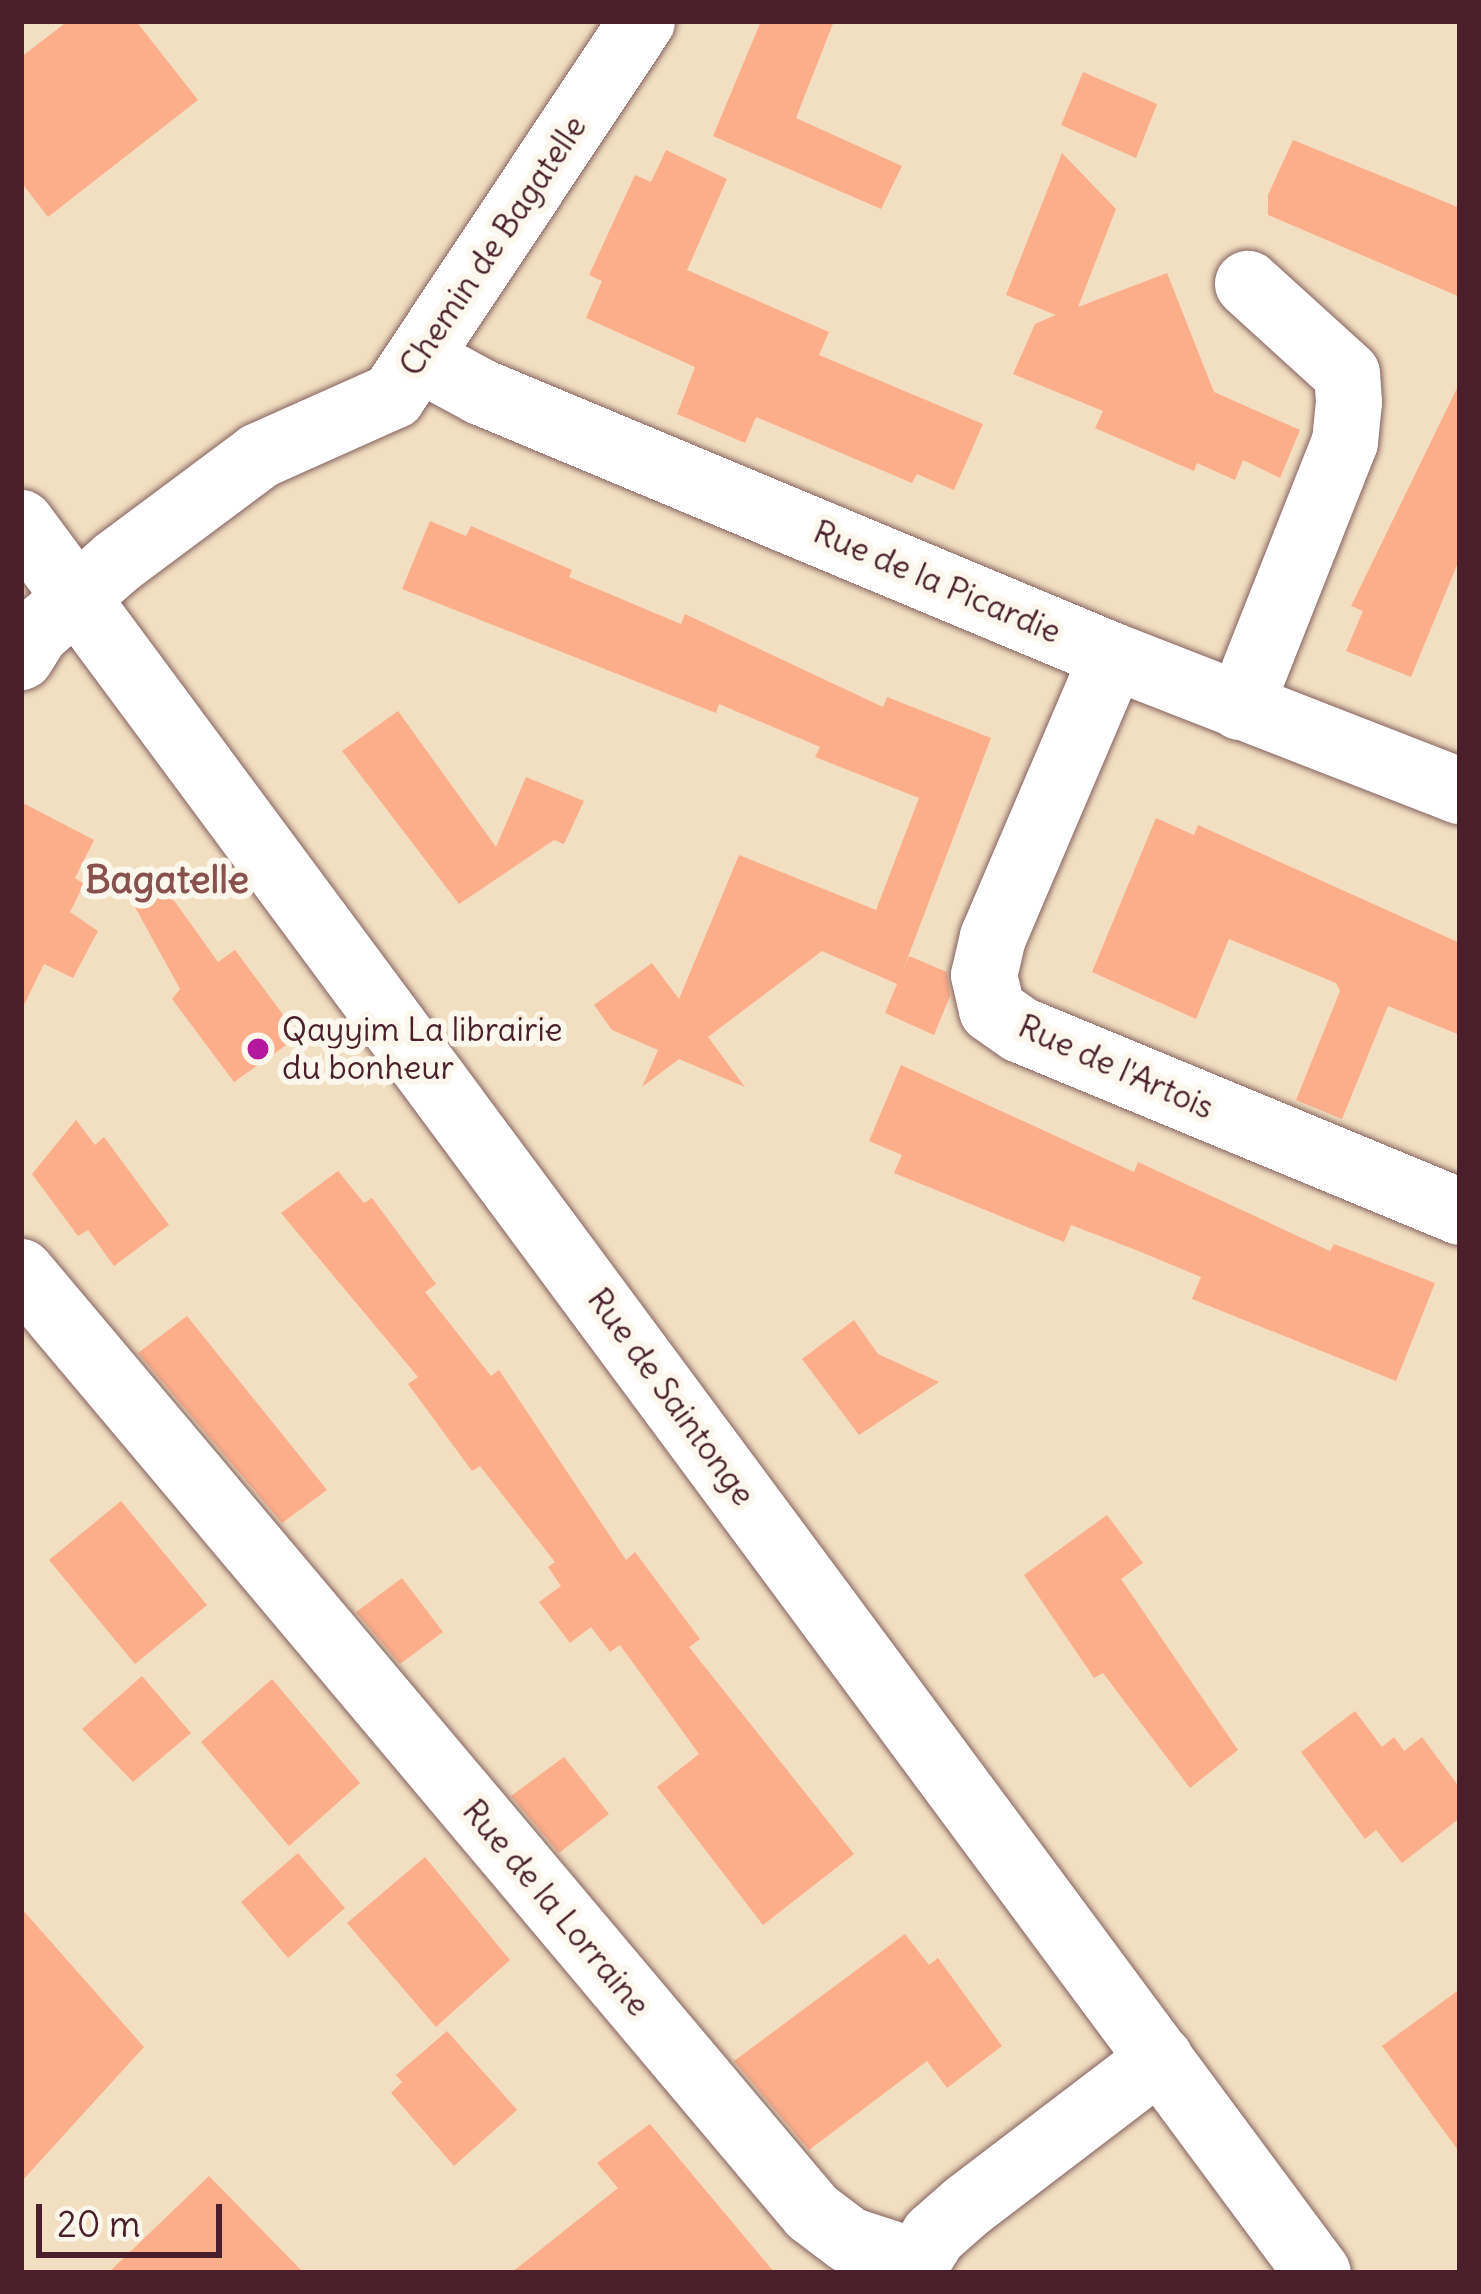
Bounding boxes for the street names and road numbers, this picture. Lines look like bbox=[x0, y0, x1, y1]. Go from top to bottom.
street label: Chemin de Bagatelle bbox=[391, 108, 595, 384]
street label: Rue de la Picardie bbox=[807, 512, 1067, 652]
street label: Rue de l'Artois bbox=[1012, 1006, 1220, 1128]
street label: Rue de Saintonge bbox=[579, 1281, 763, 1513]
street label: Rue de la Lorraine bbox=[454, 1792, 658, 2024]

